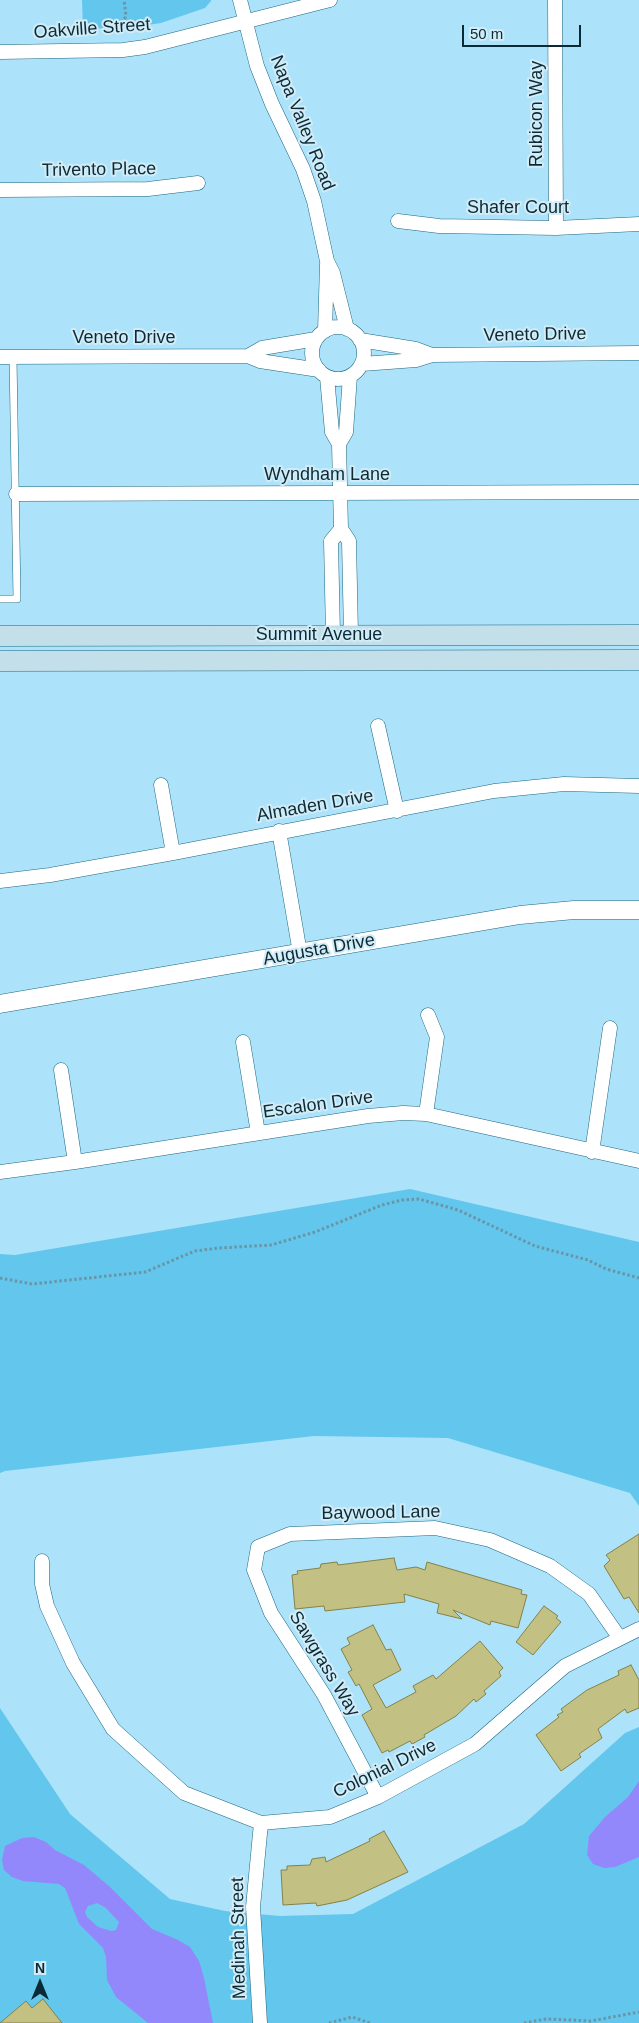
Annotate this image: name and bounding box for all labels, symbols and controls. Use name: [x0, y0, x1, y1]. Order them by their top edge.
street label: Oakville Street: [33, 14, 151, 44]
scale bar: [464, 15, 583, 47]
text: 50 m: [470, 25, 503, 42]
street label: Napa Valley Road: [265, 52, 339, 194]
street label: Rubicon Way: [526, 61, 548, 167]
street label: Trivento Place: [42, 158, 156, 182]
street label: Shafer Court: [467, 197, 569, 219]
street label: Veneto Drive: [483, 323, 587, 347]
street label: Veneto Drive: [72, 327, 176, 349]
street label: Wyndham Lane: [264, 464, 390, 486]
street label: Summit Avenue: [256, 624, 382, 646]
street label: Almaden Drive: [255, 785, 375, 827]
street label: Augusta Drive: [261, 930, 377, 970]
street label: Escalon Drive: [262, 1087, 374, 1123]
street label: Baywood Lane: [321, 1501, 441, 1525]
street label: Sawgrass Way: [284, 1607, 364, 1721]
street label: Colonial Drive: [330, 1735, 440, 1803]
street label: Medinah Street: [227, 1877, 251, 1999]
north arrow: [15, 1958, 65, 2008]
text: N: [35, 1960, 45, 1976]

